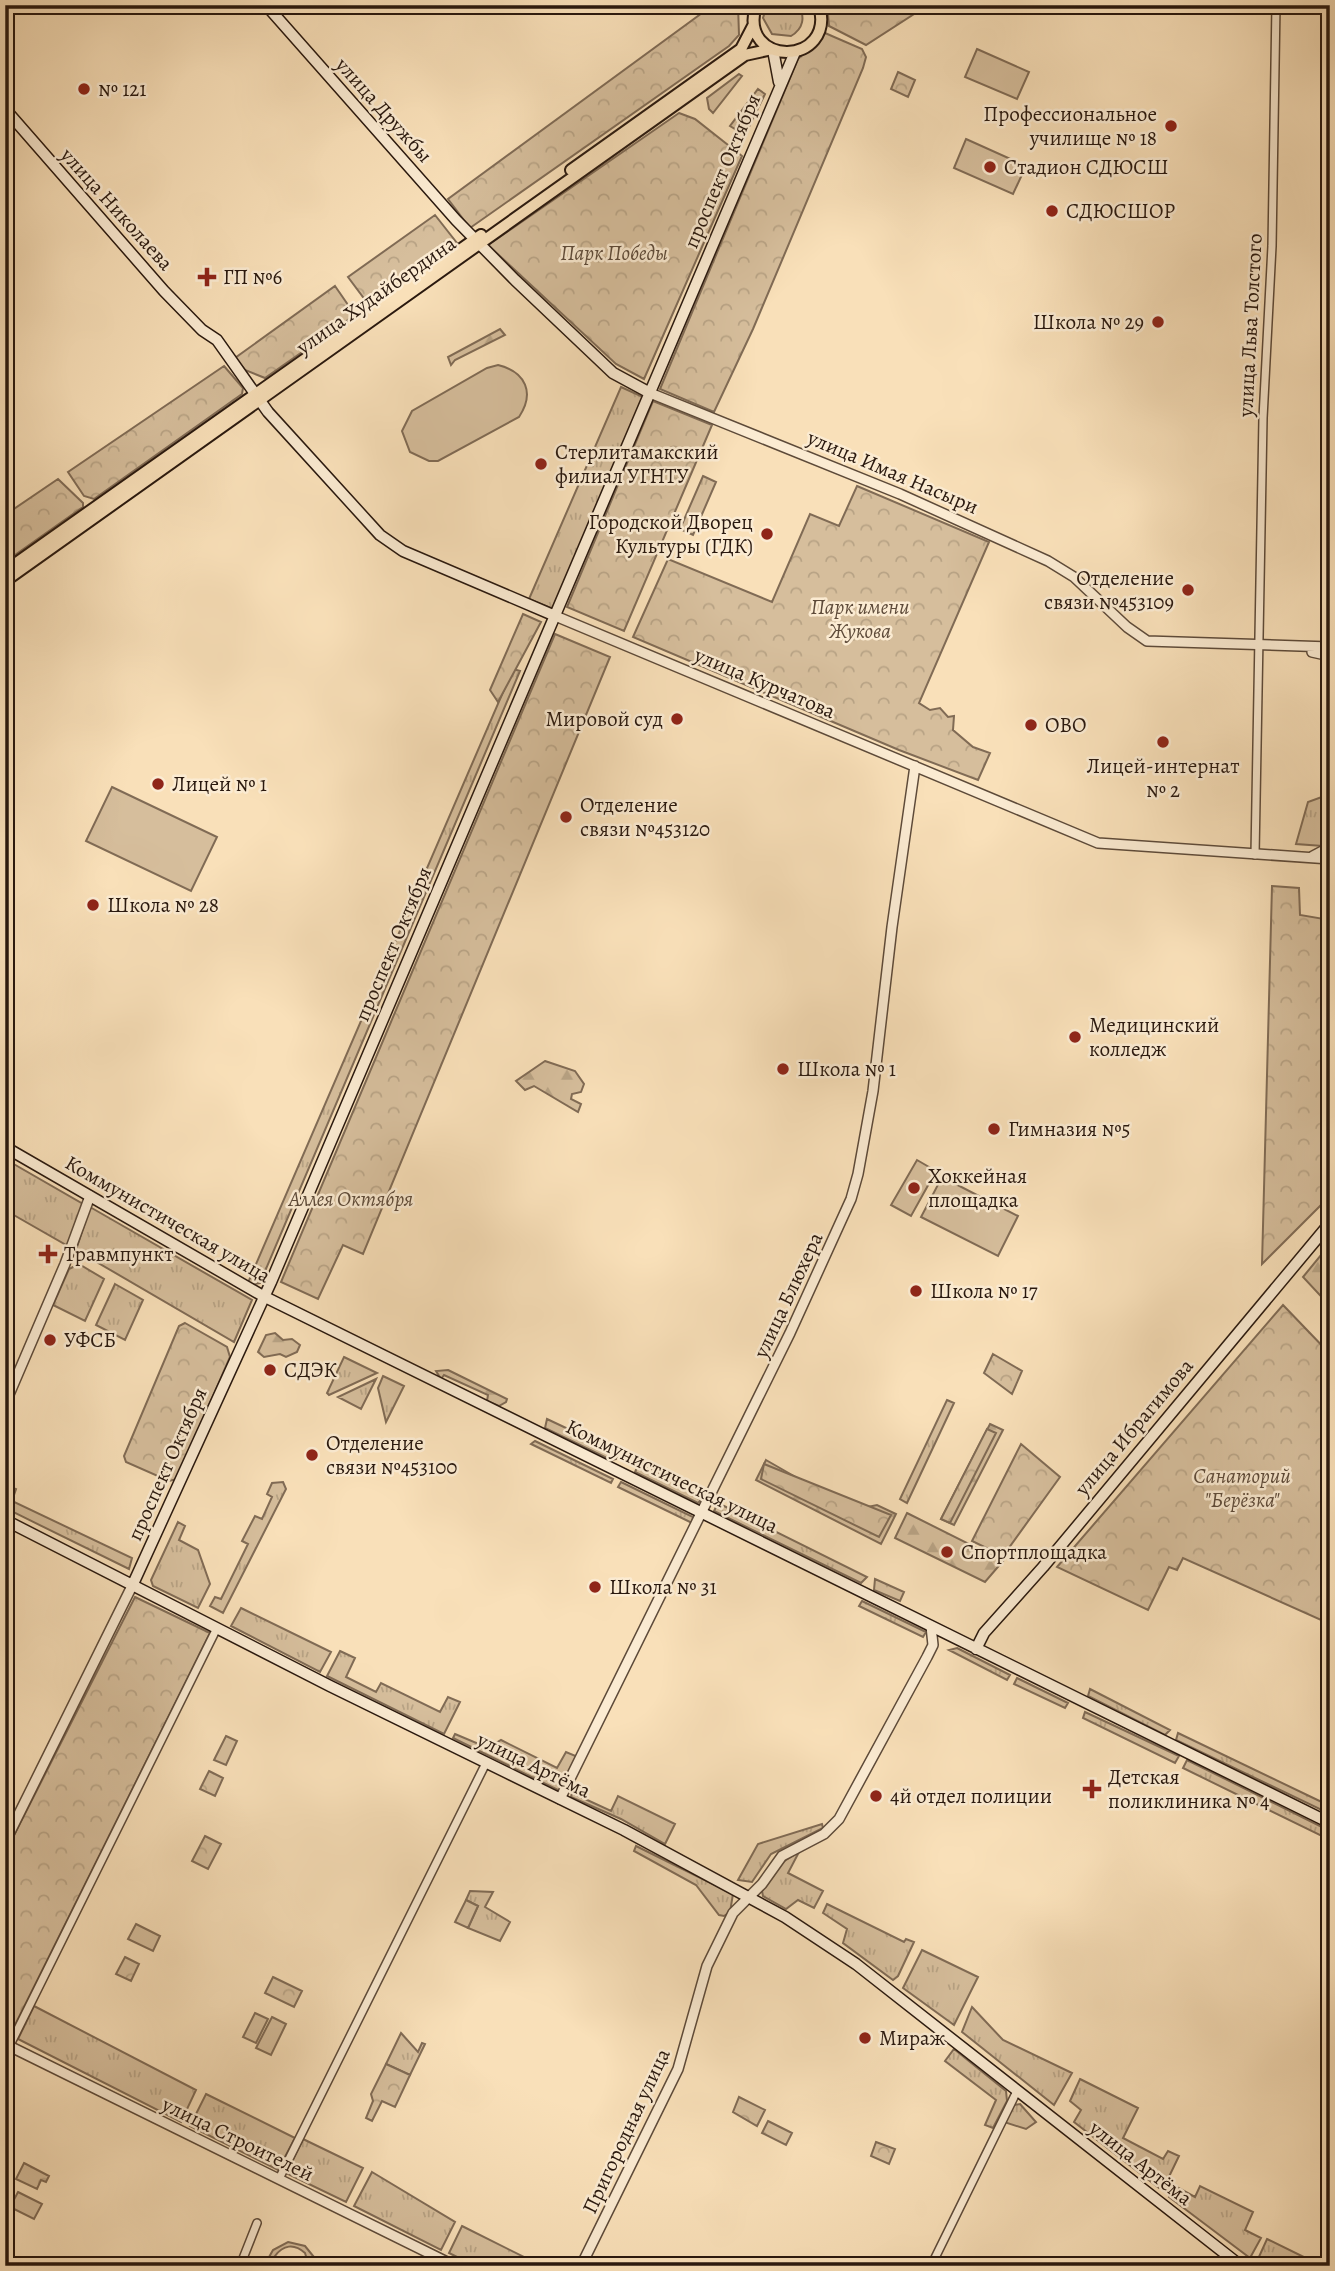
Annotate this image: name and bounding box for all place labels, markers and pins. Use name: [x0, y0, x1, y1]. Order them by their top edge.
place label: № 121: [98, 75, 147, 103]
marker: № 121: [76, 81, 92, 97]
place label: Профессиональное училище № 18: [983, 100, 1157, 152]
marker: Профессиональное училище № 18: [1163, 118, 1179, 134]
place label: Стадион СДЮСШ: [1004, 153, 1169, 181]
marker: Стадион СДЮСШ: [982, 159, 998, 175]
place label: СДЮСШОР: [1066, 197, 1176, 225]
marker: СДЮСШОР: [1044, 203, 1060, 219]
place label: ГП №6: [223, 263, 282, 291]
marker: ГП №6: [197, 267, 217, 287]
place label: Школа № 29: [1033, 308, 1144, 336]
marker: Школа № 29: [1150, 314, 1166, 330]
place label: Стерлитамакский филиал УГНТУ: [555, 438, 719, 490]
marker: Стерлитамакский филиал УГНТУ: [533, 456, 549, 472]
place label: Городской Дворец Культуры (ГДК): [589, 508, 753, 560]
marker: Городской Дворец Культуры (ГДК): [759, 526, 775, 542]
place label: Отделение связи №453109: [1044, 564, 1174, 616]
marker: Отделение связи №453109: [1180, 582, 1196, 598]
place label: Мировой суд: [545, 705, 663, 733]
marker: Мировой суд: [669, 711, 685, 727]
place label: ОВО: [1045, 711, 1087, 739]
marker: ОВО: [1023, 717, 1039, 733]
marker: Лицей-интернат № 2: [1155, 734, 1171, 750]
place label: Лицей-интернат № 2: [1086, 752, 1240, 804]
place label: Лицей № 1: [172, 770, 267, 798]
marker: Лицей № 1: [150, 776, 166, 792]
place label: Отделение связи №453120: [580, 791, 710, 843]
marker: Отделение связи №453120: [558, 809, 574, 825]
place label: Школа № 28: [107, 891, 219, 919]
marker: Школа № 28: [85, 897, 101, 913]
place label: Медицинский колледж: [1089, 1011, 1219, 1063]
marker: Медицинский колледж: [1067, 1029, 1083, 1045]
place label: Школа № 1: [797, 1055, 896, 1083]
marker: Школа № 1: [775, 1061, 791, 1077]
place label: Гимназия №5: [1008, 1115, 1130, 1143]
marker: Гимназия №5: [986, 1121, 1002, 1137]
place label: Хоккейная площадка: [928, 1162, 1027, 1214]
marker: Хоккейная площадка: [906, 1180, 922, 1196]
place label: Травмпункт: [64, 1240, 174, 1268]
marker: Травмпункт: [38, 1244, 58, 1264]
place label: Школа № 17: [930, 1277, 1038, 1305]
marker: Школа № 17: [908, 1283, 924, 1299]
place label: УФСБ: [64, 1326, 116, 1354]
marker: УФСБ: [42, 1332, 58, 1348]
place label: СДЭК: [284, 1356, 338, 1384]
marker: СДЭК: [262, 1362, 278, 1378]
place label: Отделение связи №453100: [326, 1429, 458, 1481]
marker: Отделение связи №453100: [304, 1447, 320, 1463]
place label: Спортплощадка: [961, 1538, 1107, 1566]
marker: Спортплощадка: [939, 1544, 955, 1560]
place label: Школа № 31: [609, 1573, 717, 1601]
marker: Школа № 31: [587, 1579, 603, 1595]
place label: Детская поликлиника № 4: [1108, 1763, 1269, 1815]
marker: Детская поликлиника № 4: [1082, 1779, 1102, 1799]
place label: 4й отдел полиции: [890, 1782, 1052, 1810]
marker: 4й отдел полиции: [868, 1788, 884, 1804]
place label: Мираж: [879, 2024, 946, 2052]
marker: Мираж: [857, 2030, 873, 2046]

